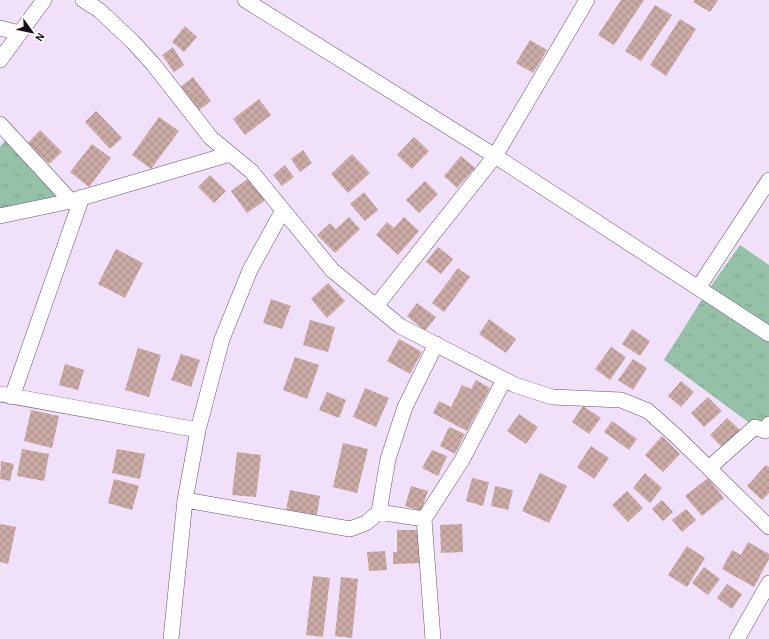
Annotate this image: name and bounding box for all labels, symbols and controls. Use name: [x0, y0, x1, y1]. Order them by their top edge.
north arrow: [12, 12, 52, 52]
text: N: [33, 31, 47, 43]

